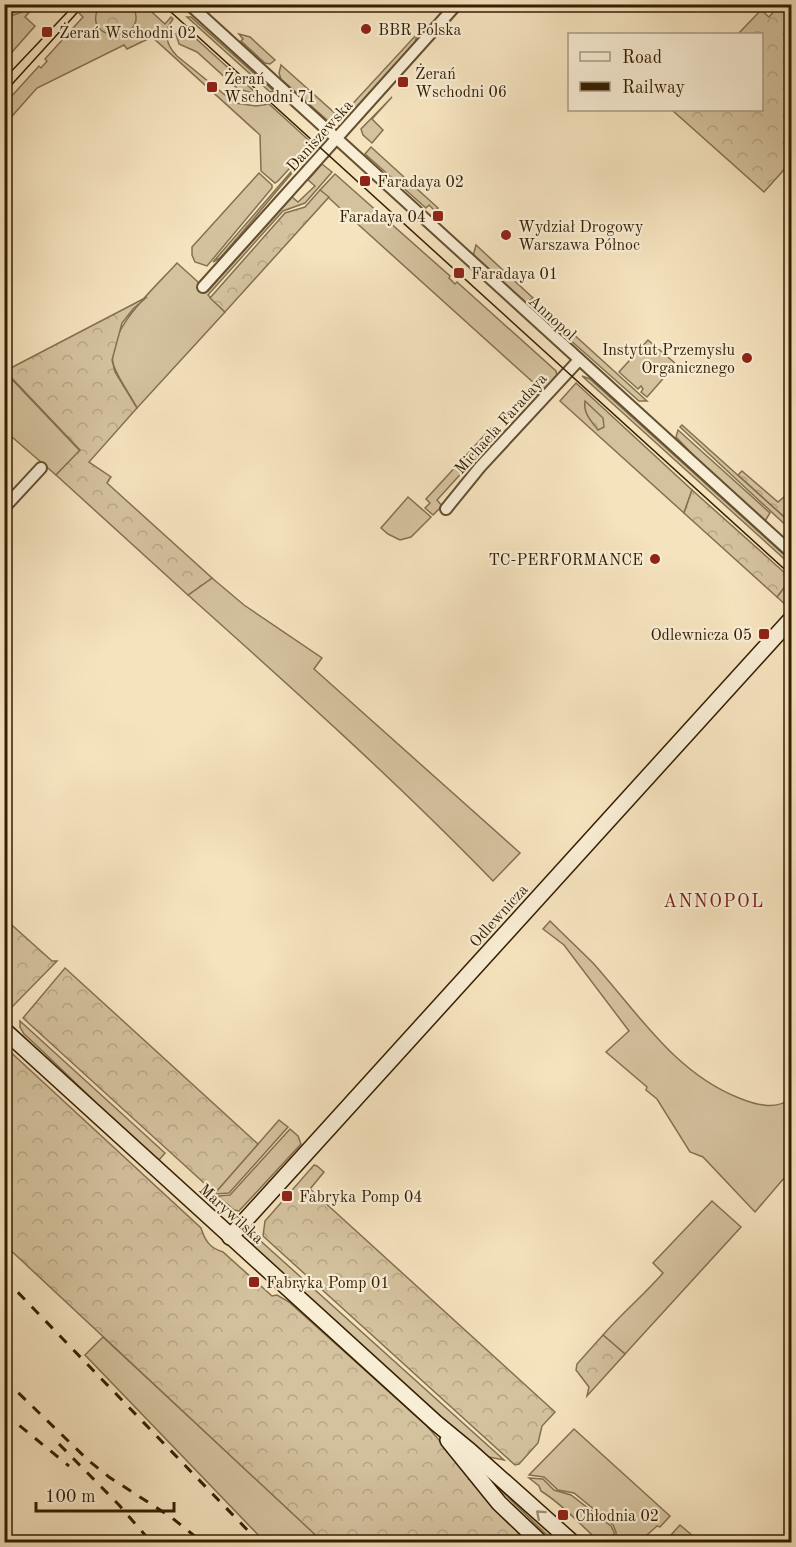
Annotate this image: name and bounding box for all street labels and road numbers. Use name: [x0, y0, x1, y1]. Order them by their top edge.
street label: Daniszewska: [284, 97, 357, 175]
street label: Annopol: [525, 293, 579, 344]
street label: Michaela Faradaya: [452, 371, 551, 478]
street label: Odlewnicza: [467, 882, 532, 951]
street label: Marywilska: [195, 1182, 266, 1247]

